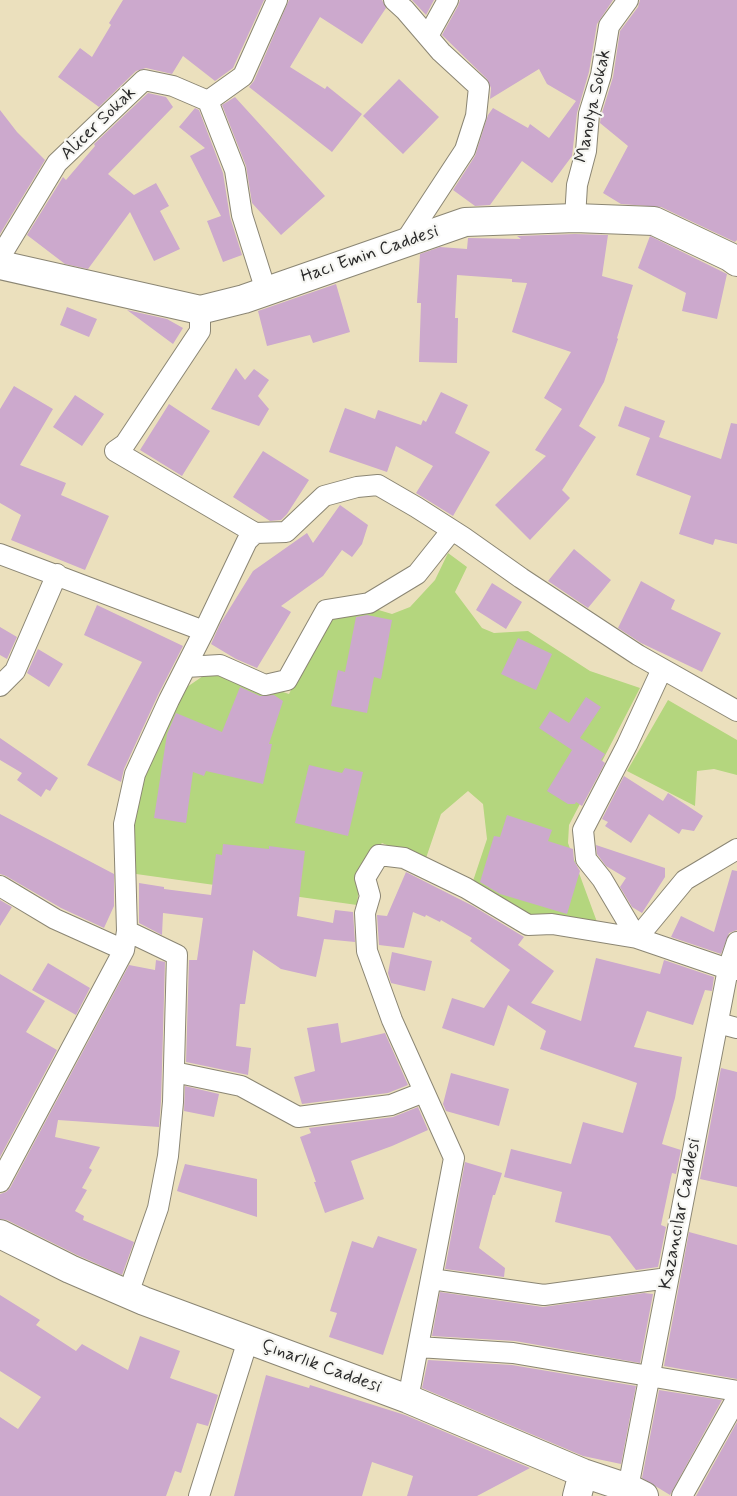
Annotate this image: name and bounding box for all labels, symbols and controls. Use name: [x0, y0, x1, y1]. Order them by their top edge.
street label: Manolya Sokak: [571, 47, 617, 165]
street label: Alicer Sokak: [57, 83, 141, 165]
street label: Hacı Emin Caddesi: [298, 221, 442, 289]
street label: Kazancılar Caddesi: [656, 1137, 706, 1291]
street label: Çınarlık Caddesi: [258, 1335, 384, 1399]

